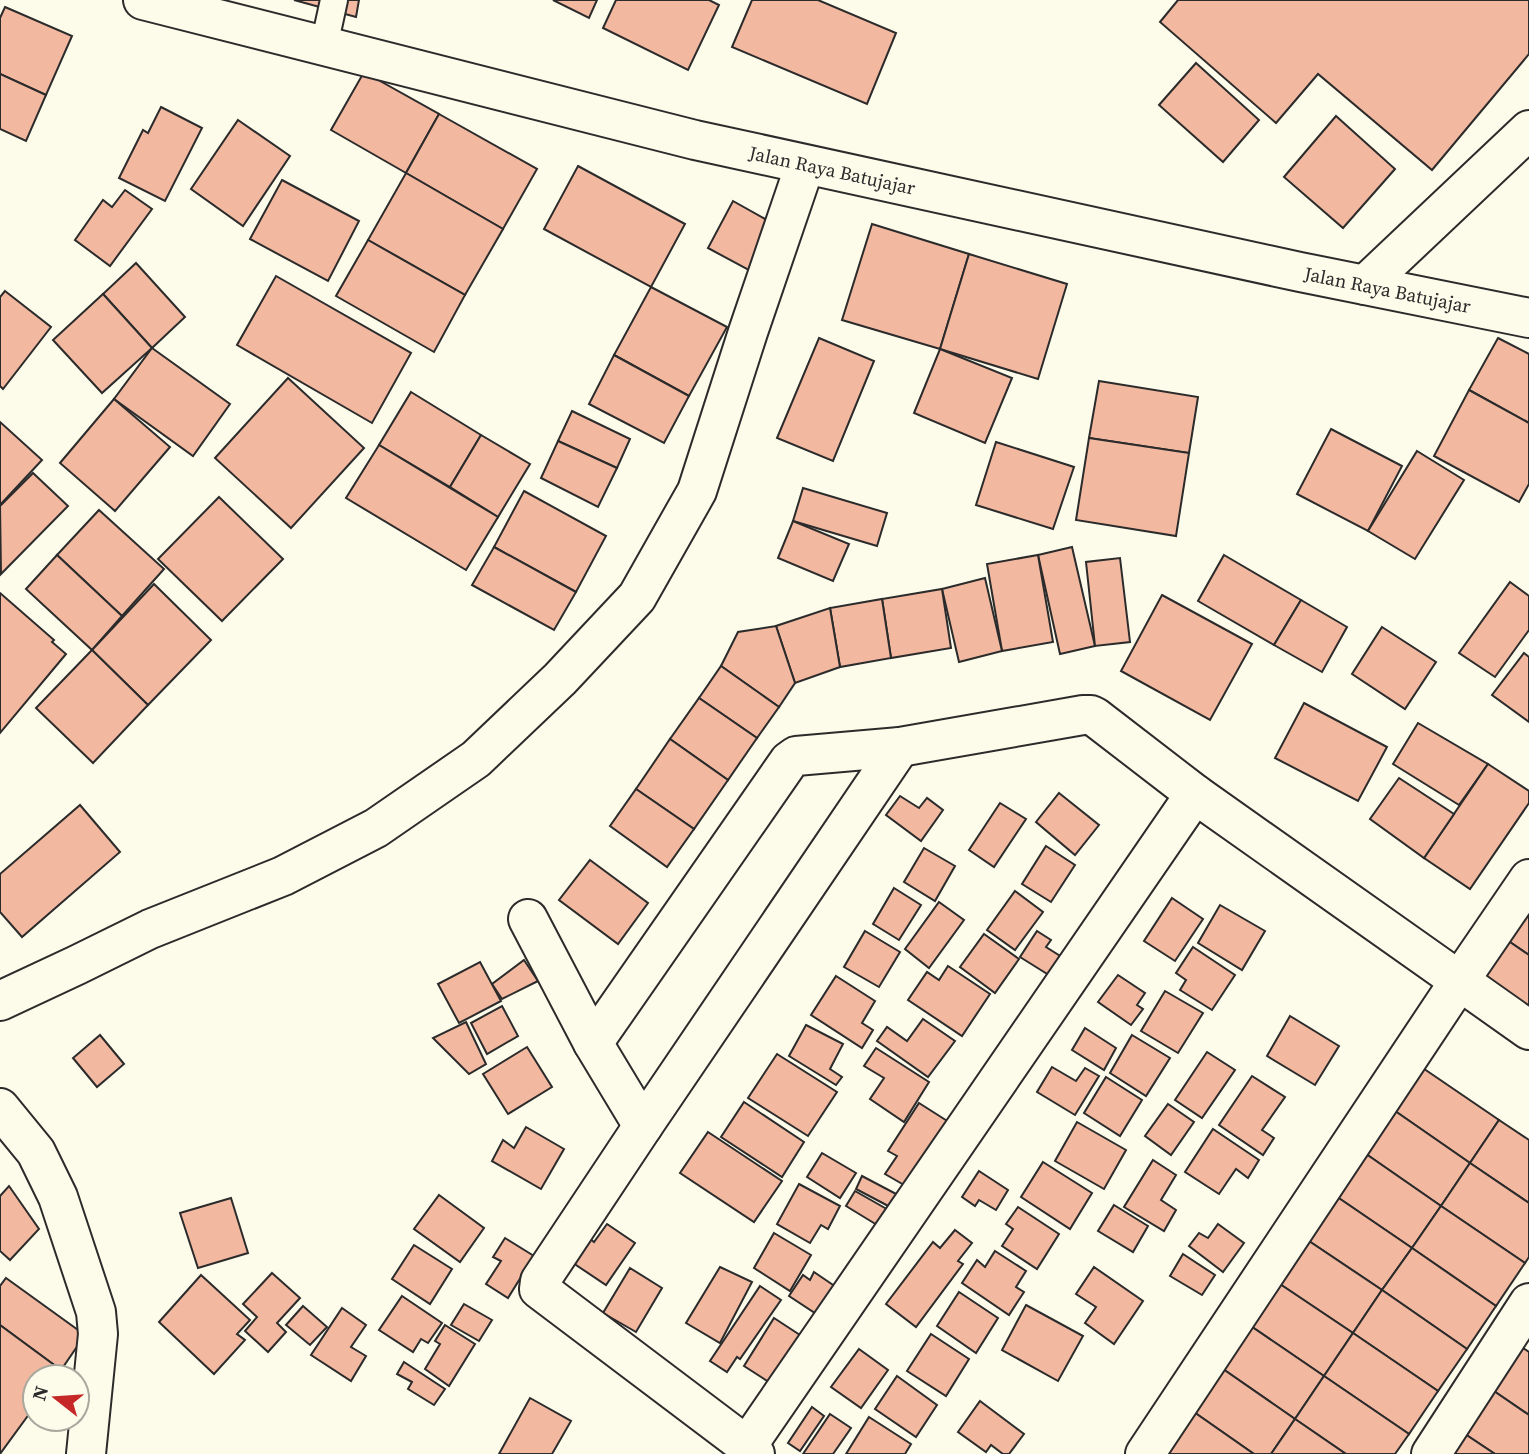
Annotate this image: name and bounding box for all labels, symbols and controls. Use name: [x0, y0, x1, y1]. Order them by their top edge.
street label: Jalan Raya Batujajar: [746, 139, 918, 201]
street label: Jalan Raya Batujajar: [1301, 260, 1473, 319]
north arrow: [21, 1363, 91, 1433]
text: N: [25, 1382, 54, 1403]

